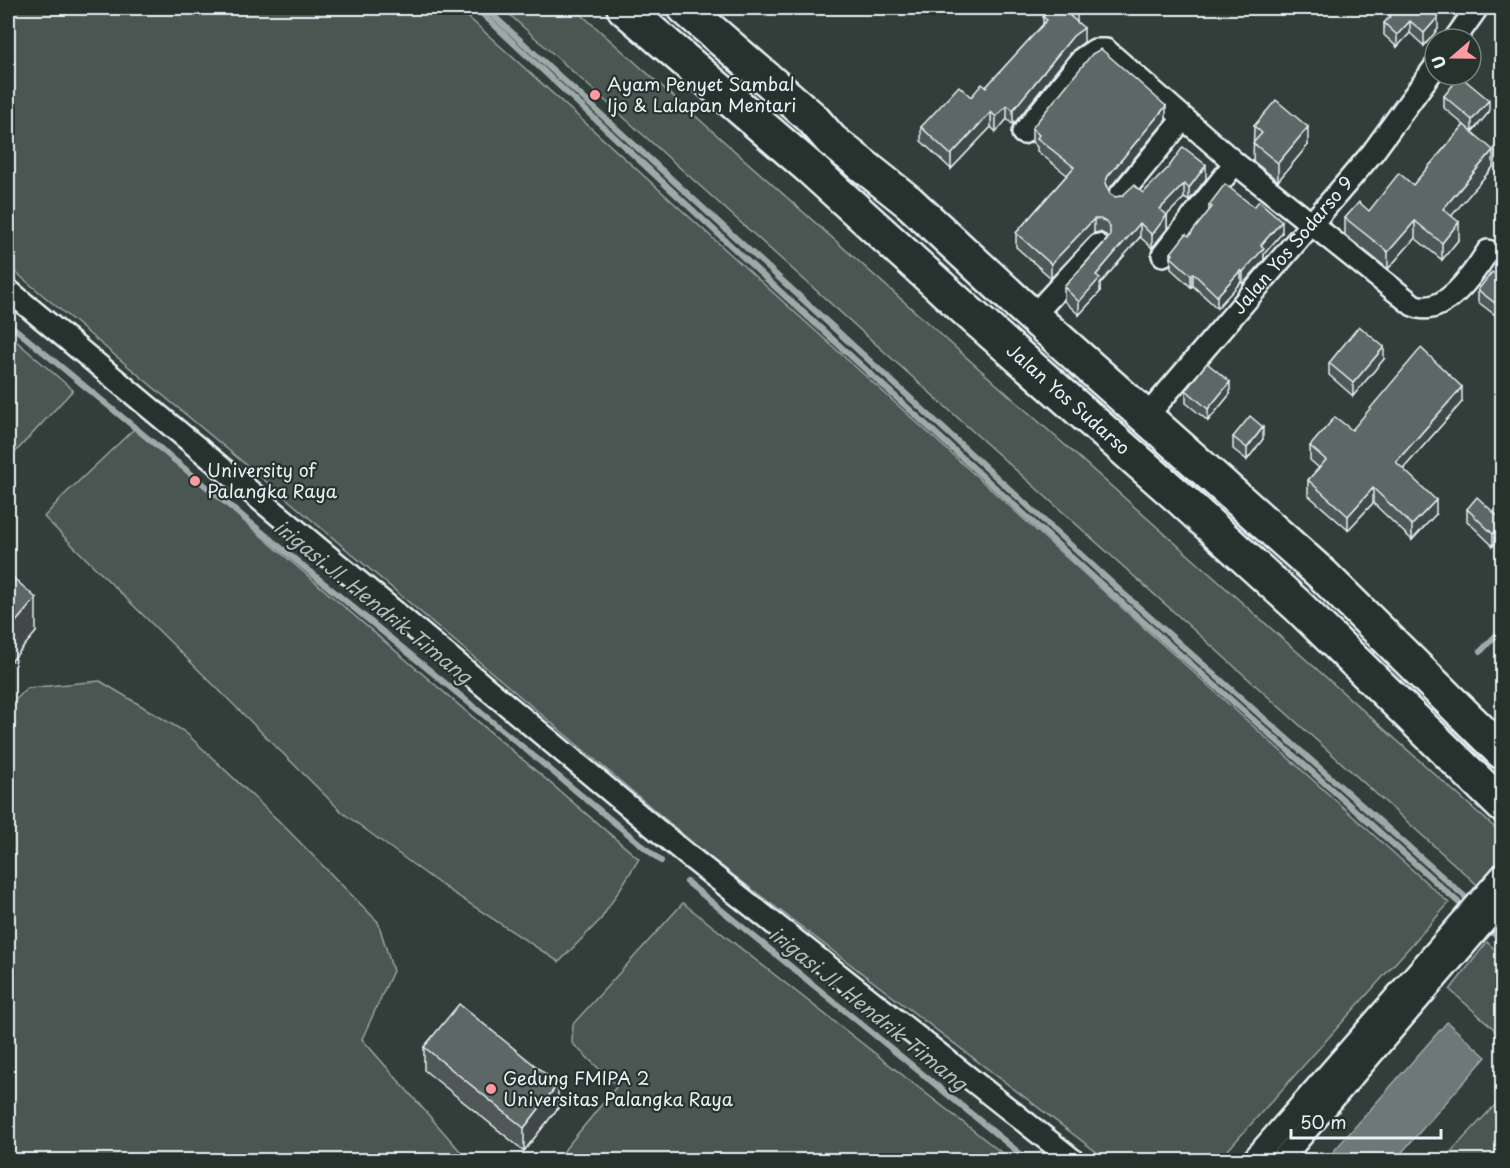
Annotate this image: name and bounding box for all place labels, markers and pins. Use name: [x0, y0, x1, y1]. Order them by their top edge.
place label: Ayam Penyet Sambal Ijo & Lalapan Mentari: [607, 70, 796, 118]
marker: Ayam Penyet Sambal Ijo & Lalapan Mentari: [588, 88, 602, 102]
place label: University of Palangka Raya: [207, 456, 338, 504]
marker: University of Palangka Raya: [188, 474, 202, 488]
place label: Gedung FMIPA 2 Universitas Palangka Raya: [503, 1064, 734, 1112]
marker: Gedung FMIPA 2 Universitas Palangka Raya: [484, 1082, 498, 1096]

